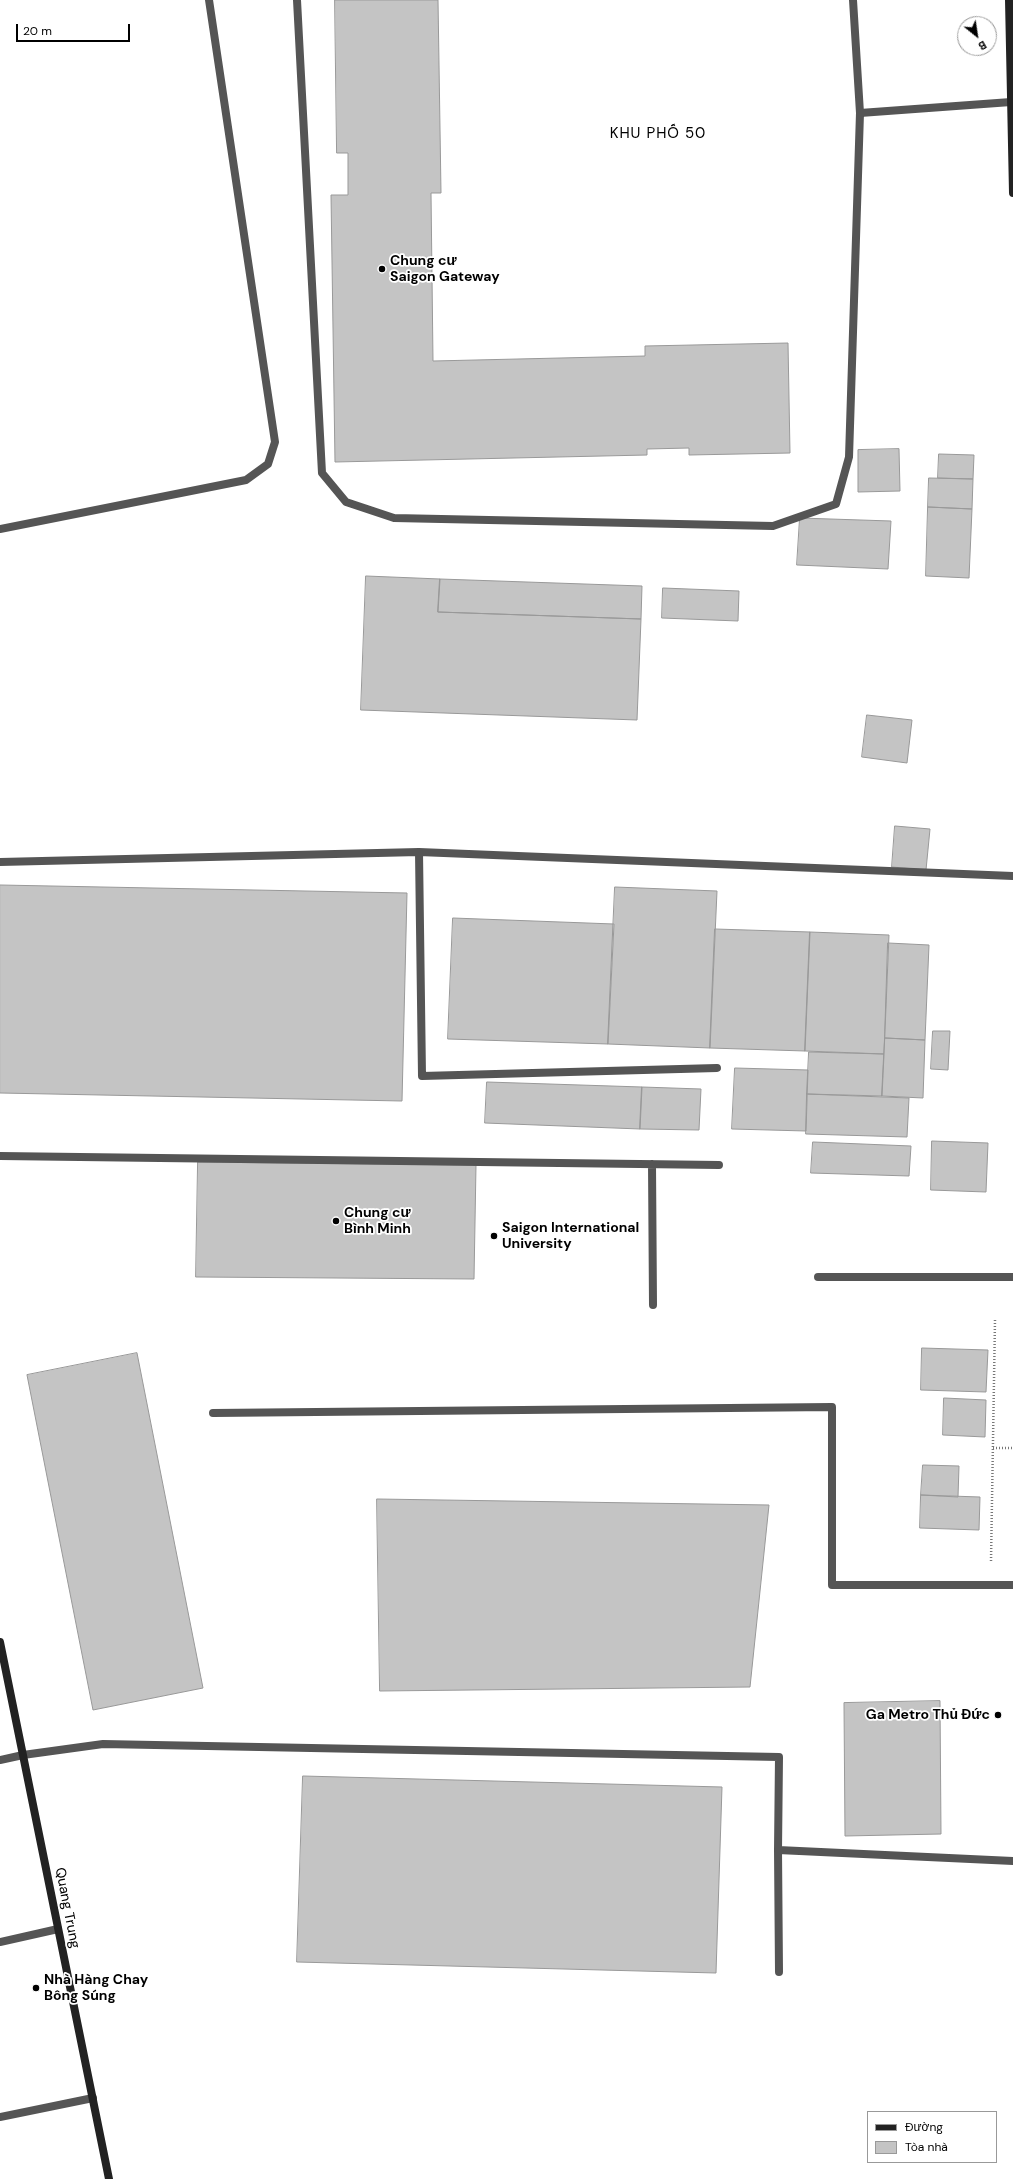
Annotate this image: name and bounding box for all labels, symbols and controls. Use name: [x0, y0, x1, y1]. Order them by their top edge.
scale bar: [18, 16, 132, 42]
north arrow: [957, 16, 997, 56]
text: 20 m: [23, 23, 52, 39]
text: B: [976, 38, 989, 53]
district label: KHU PHỐ 50: [610, 125, 706, 143]
place label: Chung cư Saigon Gateway: [390, 253, 500, 286]
marker: Chung cư Saigon Gateway: [377, 264, 387, 274]
place label: Chung cư Bình Minh: [344, 1205, 411, 1238]
marker: Chung cư Bình Minh: [331, 1216, 341, 1226]
place label: Saigon International University: [502, 1220, 639, 1252]
marker: Saigon International University: [489, 1231, 499, 1241]
place label: Ga Metro Thủ Đức: [866, 1707, 990, 1723]
marker: Ga Metro Thủ Đức: [993, 1710, 1003, 1720]
street label: Quang Trung: [51, 1866, 83, 1950]
place label: Nhà Hàng Chay Bông Súng: [44, 1972, 148, 2004]
marker: Nhà Hàng Chay Bông Súng: [31, 1983, 41, 1993]
legend: [867, 2111, 997, 2163]
text: Đường: [905, 2119, 943, 2135]
text: Tòa nhà: [905, 2139, 948, 2155]

